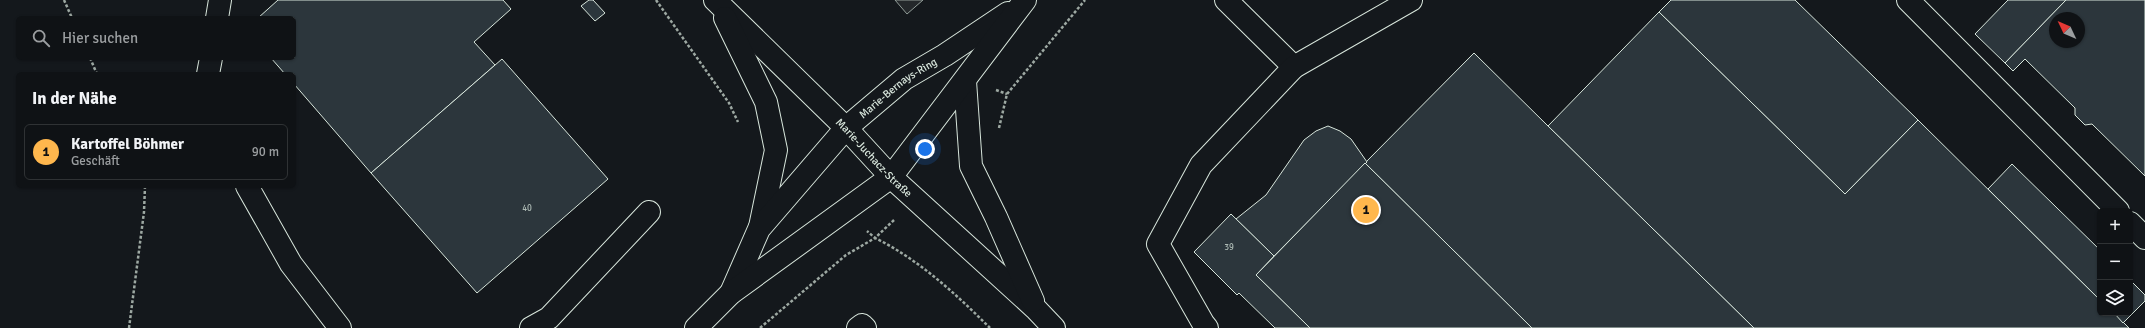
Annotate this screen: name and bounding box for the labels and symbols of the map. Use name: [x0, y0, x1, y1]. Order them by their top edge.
north arrow: [2049, 12, 2085, 48]
street label: Marie-Bernays-Ring: [857, 55, 940, 121]
street label: Marie-Juchacz-Straße: [833, 116, 915, 200]
your location: [915, 139, 935, 159]
pin: 1: [1353, 195, 1379, 225]
house number: 40: [522, 203, 532, 214]
house number: 39: [1224, 242, 1234, 253]

